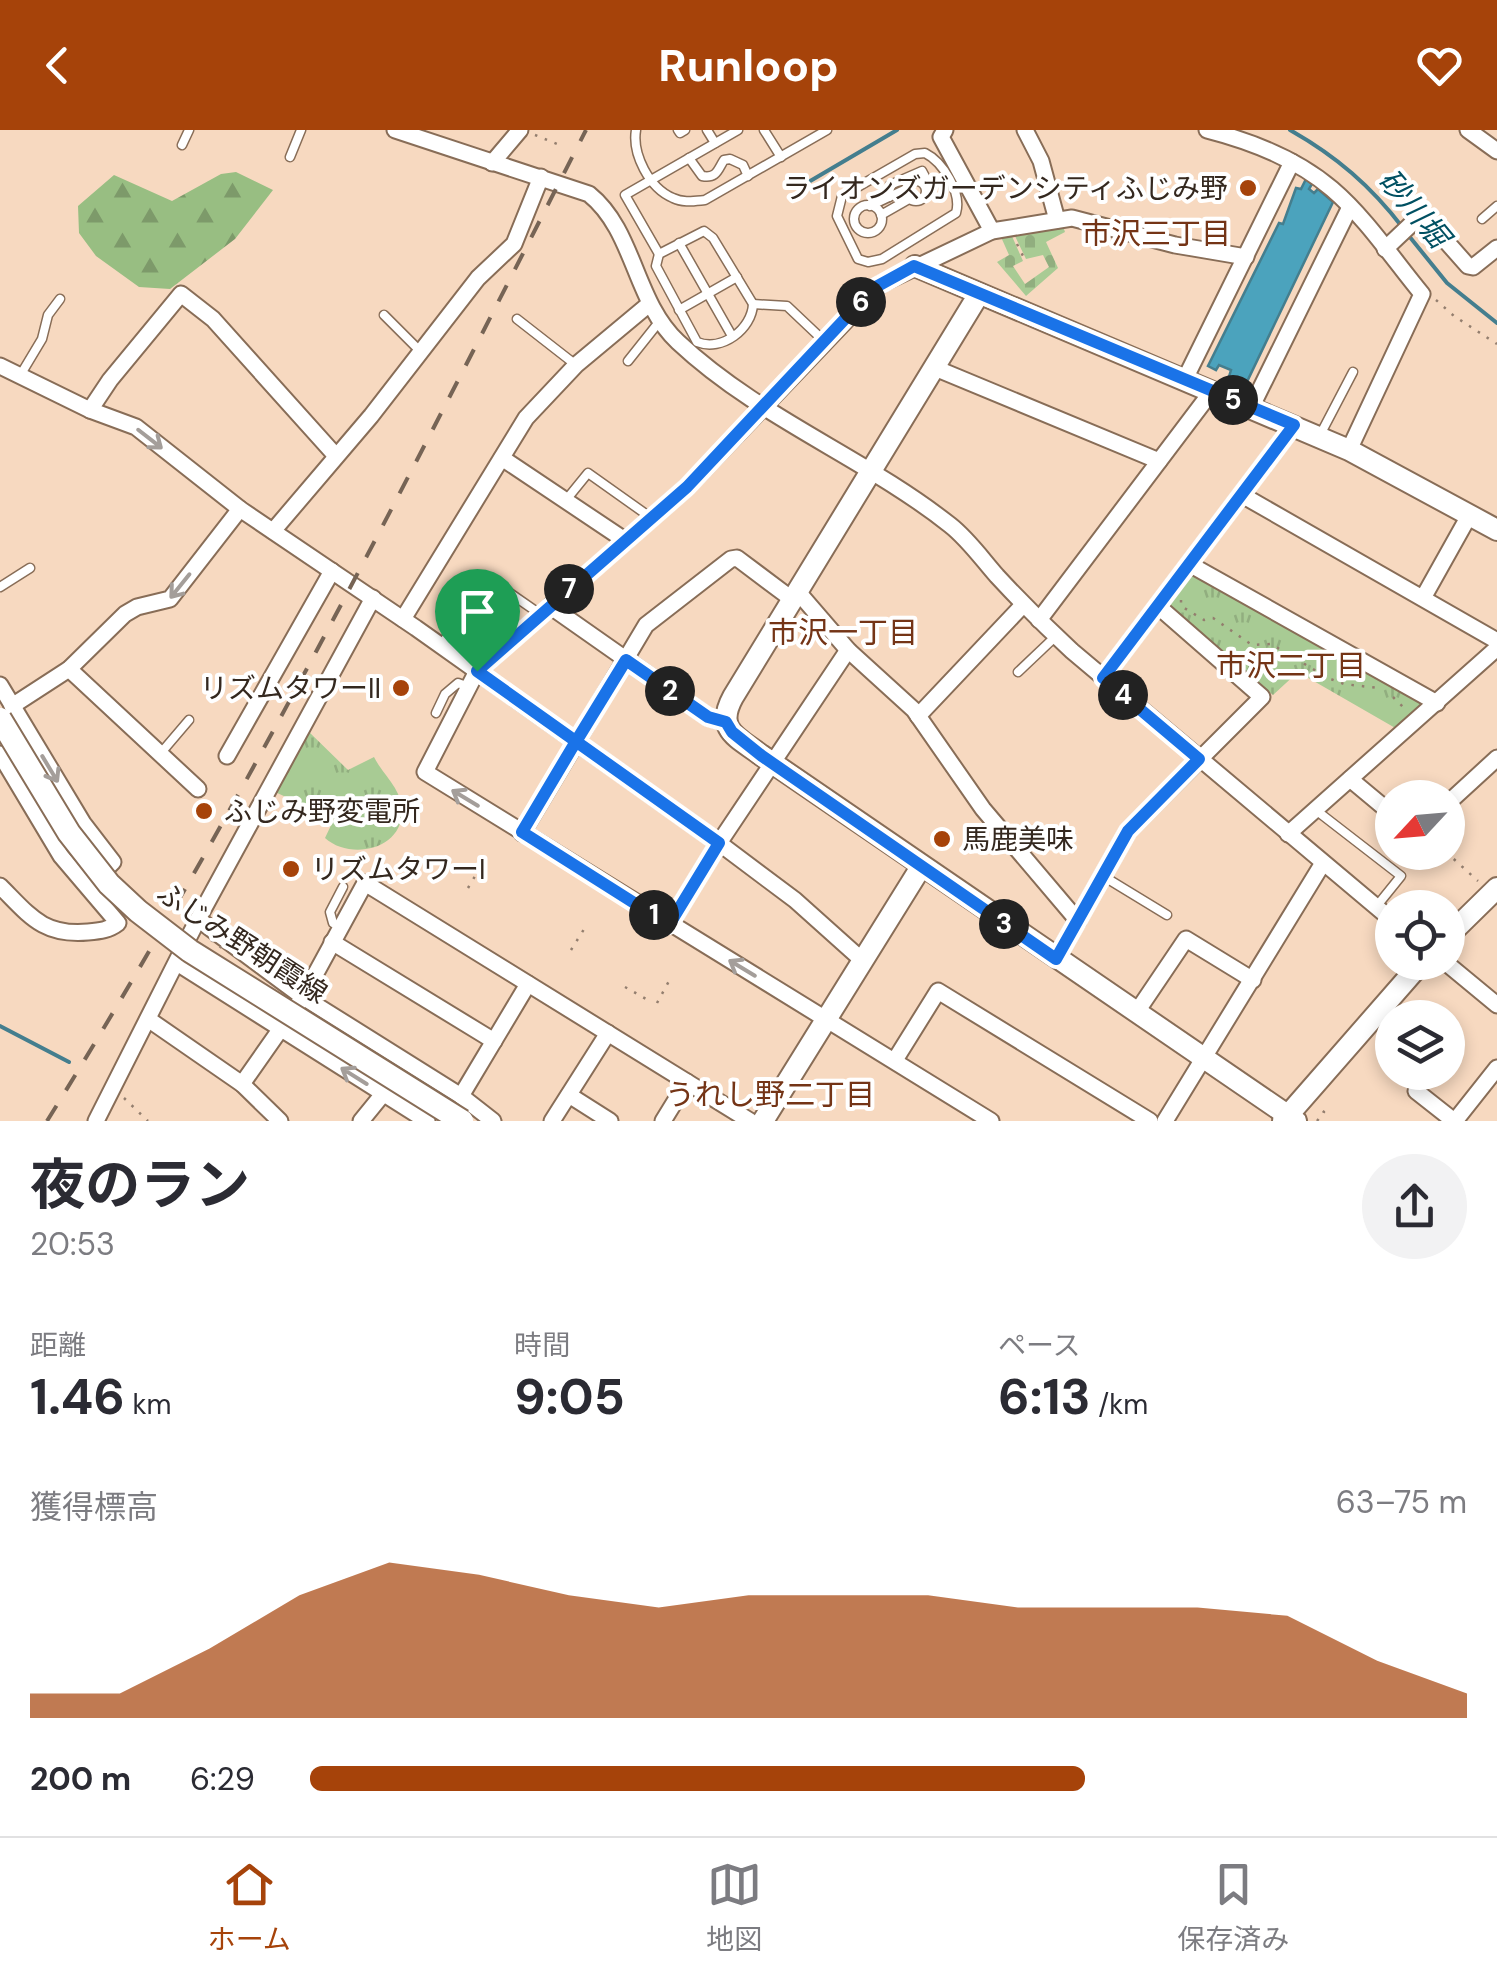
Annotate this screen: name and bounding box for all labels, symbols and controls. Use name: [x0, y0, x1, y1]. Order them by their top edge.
text: Runloop: [658, 36, 839, 95]
icon: back: [30, 38, 85, 93]
icon: heart: [1412, 38, 1467, 93]
water label: 砂川堀: [1370, 161, 1460, 258]
place label: ライオンズガーデンシティふじみ野: [782, 170, 1228, 207]
marker: ライオンズガーデンシティふじみ野: [1237, 177, 1259, 199]
district label: 市沢三丁目: [1081, 214, 1231, 253]
pin: 6: [836, 277, 886, 327]
text: 6: [852, 283, 870, 320]
pin: 5: [1208, 375, 1258, 425]
text: 5: [1224, 381, 1242, 418]
one-way arrow: [136, 428, 163, 449]
pin: 7: [544, 564, 594, 614]
pin: [435, 569, 520, 672]
text: 7: [561, 570, 577, 607]
one-way arrow: [169, 573, 192, 598]
icon: arrive: [450, 584, 505, 639]
district label: 市沢一丁目: [768, 613, 918, 652]
district label: 市沢二丁目: [1216, 646, 1366, 685]
pin: 2: [645, 666, 695, 716]
place label: リズムタワーII: [200, 670, 381, 707]
pin: 4: [1098, 670, 1148, 720]
text: 2: [662, 672, 678, 709]
text: 4: [1114, 676, 1132, 713]
marker: リズムタワーII: [390, 677, 412, 699]
one-way arrow: [40, 754, 60, 783]
north arrow: [1375, 780, 1465, 870]
map controls: [1375, 780, 1465, 1090]
one-way arrow: [451, 788, 480, 808]
place label: ふじみ野変電所: [224, 793, 420, 830]
marker: ふじみ野変電所: [193, 800, 215, 822]
place label: 馬鹿美味: [962, 821, 1074, 858]
marker: 馬鹿美味: [931, 828, 953, 850]
place label: リズムタワーI: [311, 851, 486, 888]
marker: リズムタワーI: [280, 858, 302, 880]
street label: ふじみ野朝霞線: [150, 874, 334, 1012]
pin: 1: [629, 890, 679, 940]
button: locate: [1375, 890, 1465, 980]
text: 1: [649, 896, 659, 933]
pin: 3: [979, 899, 1029, 949]
text: 3: [996, 905, 1012, 942]
one-way arrow: [728, 958, 757, 978]
button: layers: [1375, 1000, 1465, 1090]
one-way arrow: [340, 1065, 369, 1086]
district label: うれし野二丁目: [665, 1075, 875, 1114]
text: 夜のラン: [30, 1149, 250, 1221]
button: share: [1362, 1154, 1467, 1259]
text: 20:53: [30, 1223, 115, 1265]
text: 距離: [30, 1327, 86, 1364]
text: 時間: [514, 1327, 570, 1364]
text: ペース: [998, 1327, 1081, 1364]
text: 1.46: [30, 1364, 125, 1430]
text: 9:05: [514, 1364, 625, 1430]
text: 6:13: [998, 1364, 1091, 1430]
text: km: [125, 1386, 172, 1423]
text: /km: [1091, 1386, 1148, 1423]
text: 63–75 m: [1336, 1481, 1467, 1523]
text: 獲得標高: [30, 1486, 158, 1528]
text: 200 m: [30, 1758, 131, 1800]
text: 6:29: [190, 1758, 255, 1800]
tab: ホーム: [208, 1857, 291, 1958]
tab: 地図: [706, 1857, 762, 1958]
tab: 保存済み: [1177, 1857, 1289, 1958]

